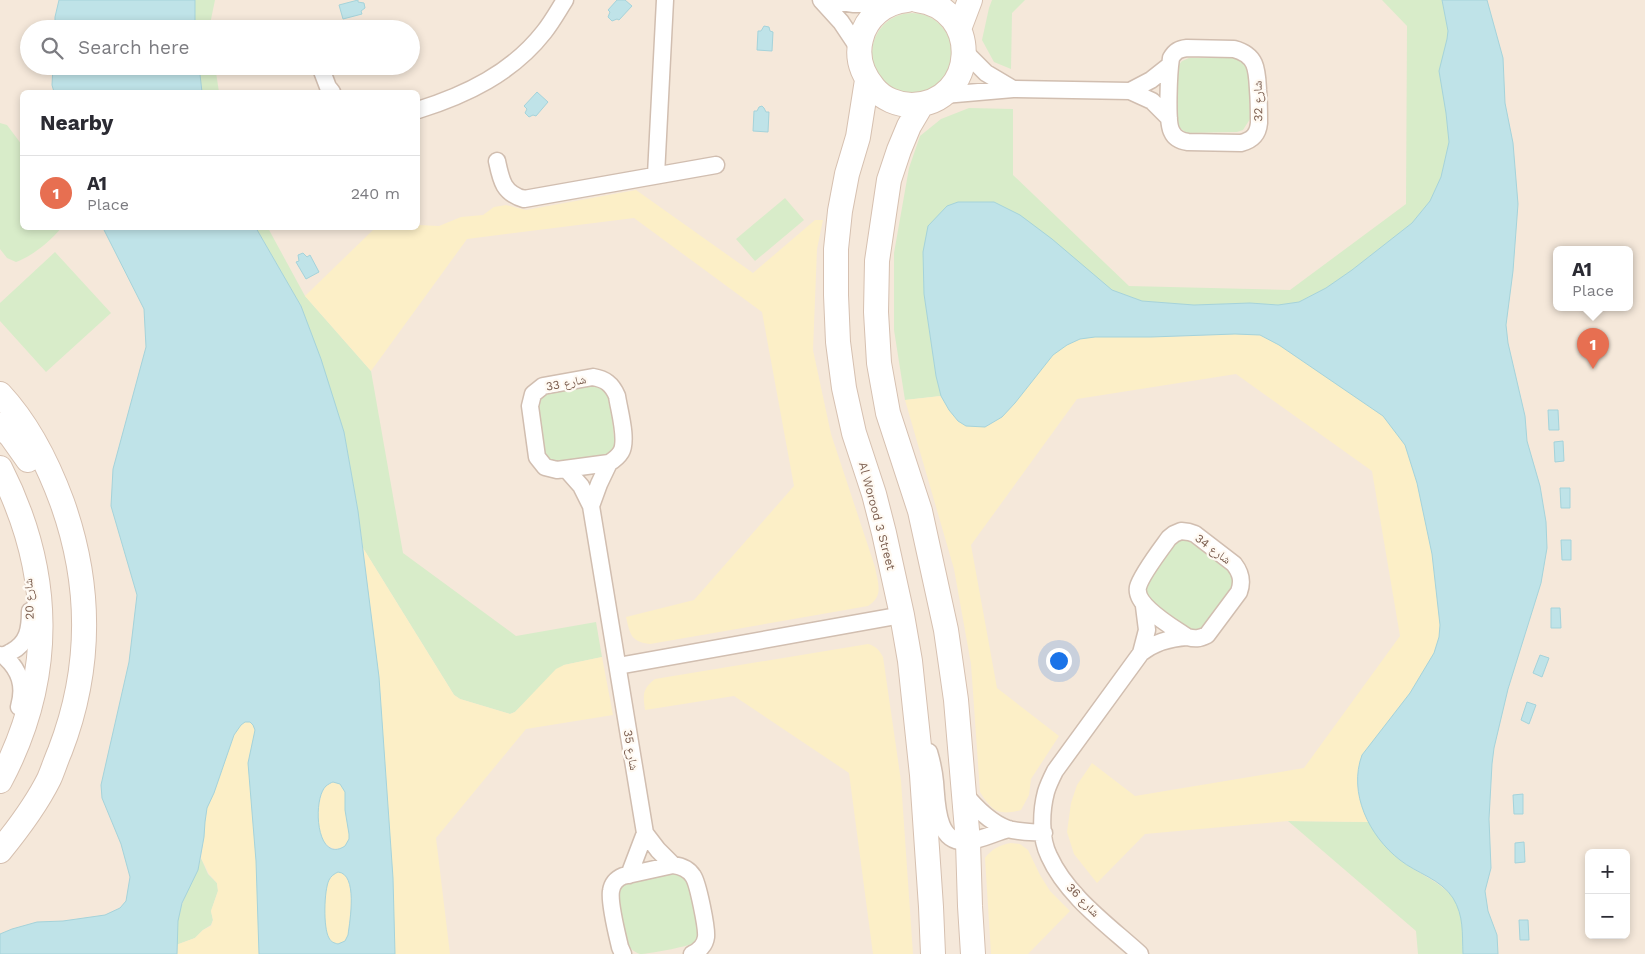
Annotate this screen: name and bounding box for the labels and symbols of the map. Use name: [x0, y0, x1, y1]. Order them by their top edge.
street label: شارع 32: [1251, 80, 1266, 122]
pin: 1: [1577, 328, 1609, 369]
street label: شارع 33: [545, 372, 588, 395]
street label: Al Worood 3 Street: [856, 460, 898, 572]
street label: شارع 34: [1192, 531, 1234, 568]
street label: شارع 20: [21, 578, 38, 620]
your location: [1046, 648, 1072, 674]
street label: شارع 35: [620, 729, 641, 772]
street label: شارع 36: [1063, 880, 1102, 920]

